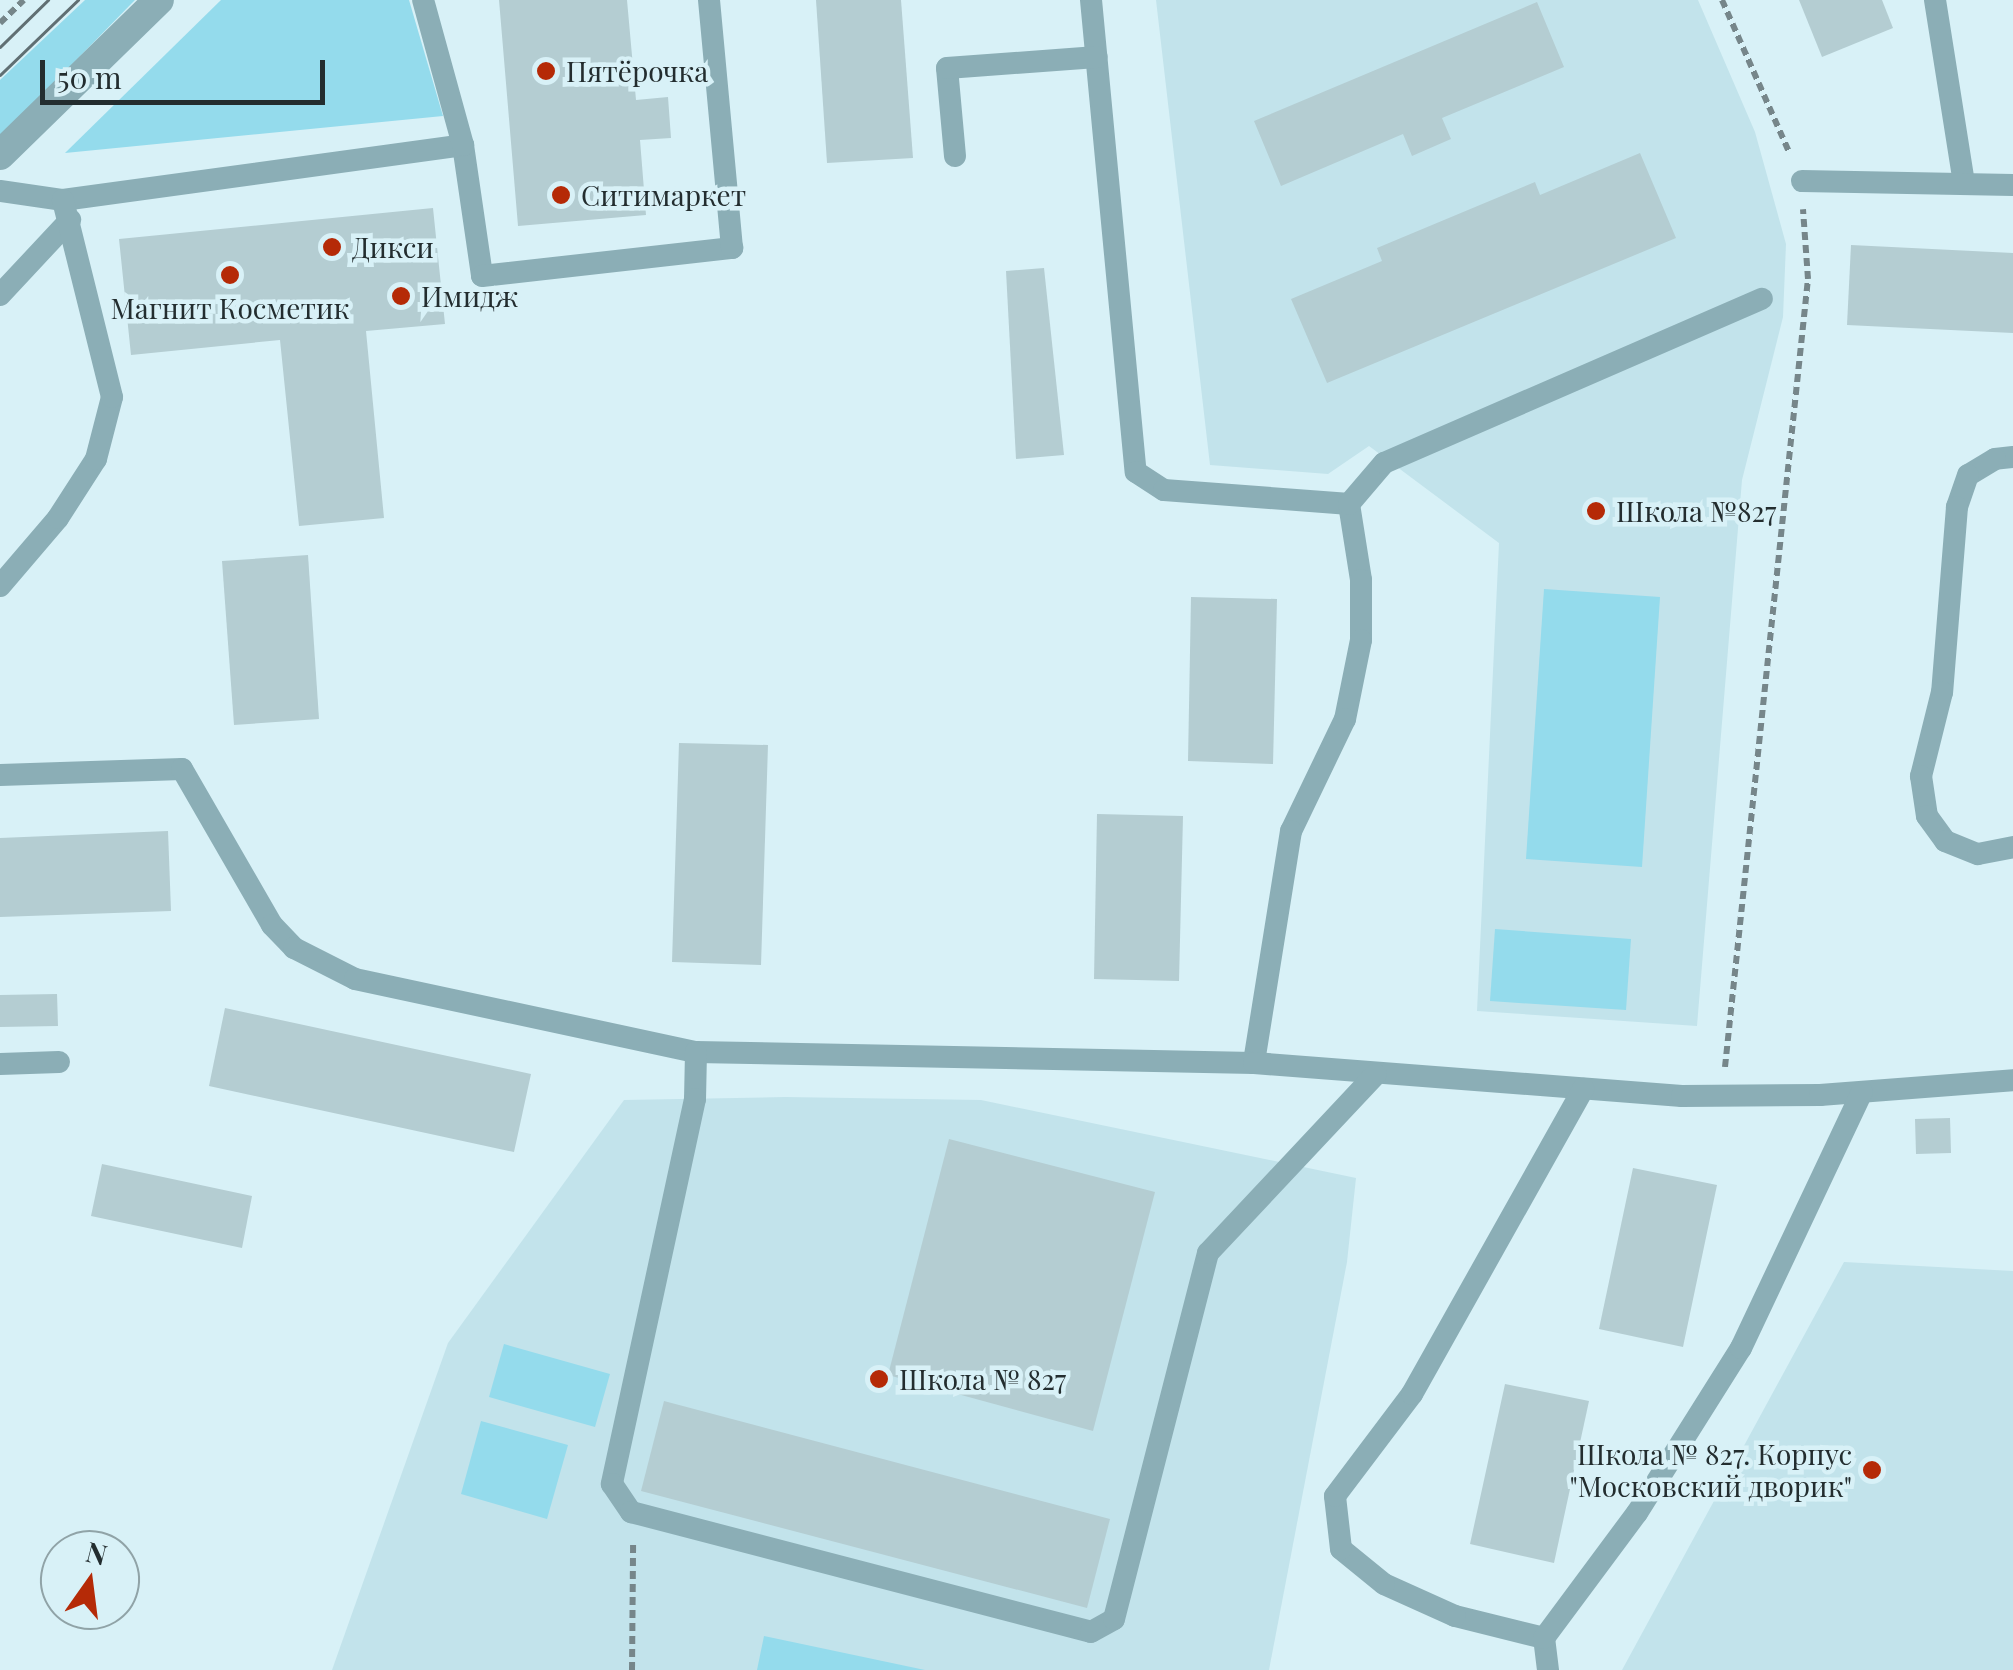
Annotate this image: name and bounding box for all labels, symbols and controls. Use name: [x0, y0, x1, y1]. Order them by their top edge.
scale bar: [45, 40, 330, 102]
place label: Пятёрочка: [566, 54, 708, 88]
text: 50 m: [57, 57, 122, 97]
marker: Пятёрочка: [535, 60, 557, 82]
place label: Ситимаркет: [581, 178, 746, 212]
marker: Ситимаркет: [550, 184, 572, 206]
place label: Дикси: [352, 230, 434, 264]
marker: Дикси: [321, 236, 343, 258]
marker: Магнит Косметик: [219, 264, 241, 286]
place label: Имидж: [421, 279, 518, 313]
marker: Имидж: [390, 285, 412, 307]
place label: Магнит Косметик: [111, 291, 349, 325]
place label: Школа №827: [1616, 494, 1776, 528]
marker: Школа №827: [1585, 500, 1607, 522]
place label: Школа № 827: [899, 1362, 1066, 1396]
marker: Школа № 827: [868, 1368, 890, 1390]
place label: Школа № 827. Корпус "Московский дворик": [1569, 1437, 1852, 1503]
marker: Школа № 827. Корпус "Московский дворик": [1861, 1459, 1883, 1481]
north arrow: [40, 1530, 140, 1630]
text: N: [83, 1532, 111, 1573]

